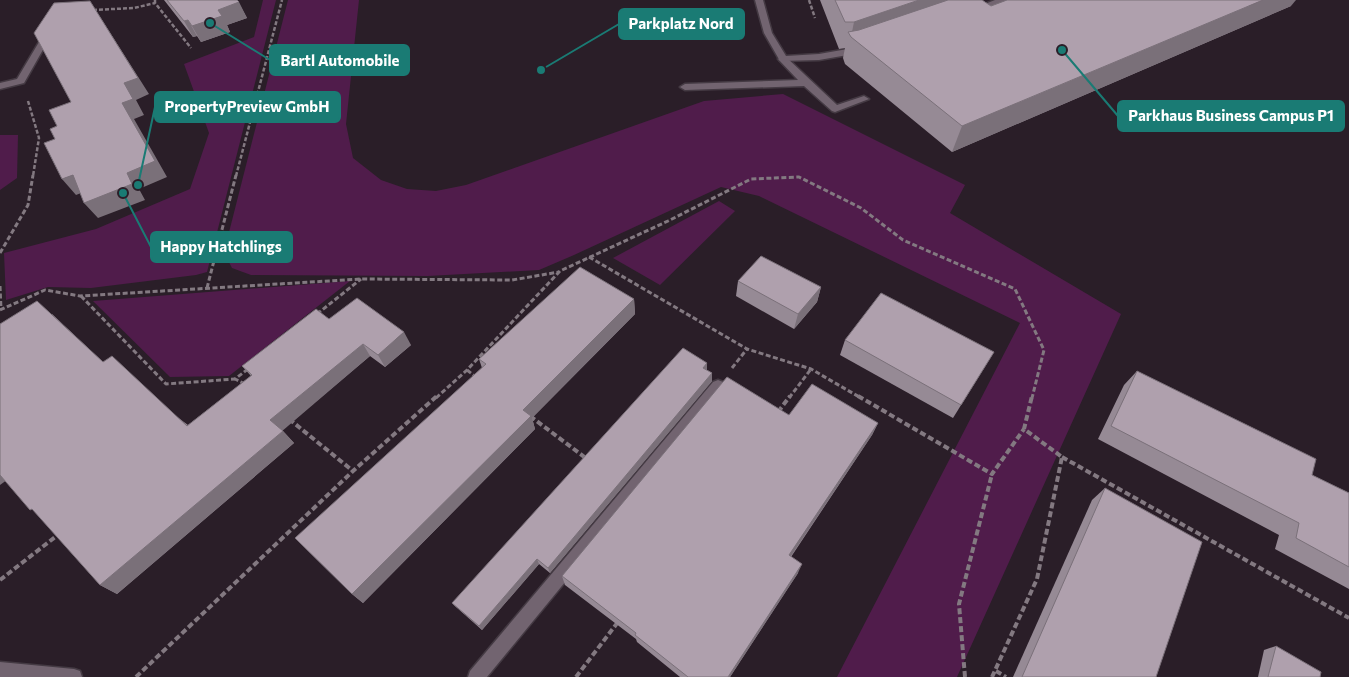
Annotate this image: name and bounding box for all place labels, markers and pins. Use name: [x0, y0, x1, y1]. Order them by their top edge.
callout: Parkplatz Nord: [619, 9, 744, 39]
callout: Bartl Automobile: [270, 45, 409, 75]
callout: PropertyPreview GmbH: [155, 92, 340, 122]
callout: Parkhaus Business Campus P1: [1118, 101, 1344, 131]
callout: Happy Hatchlings: [151, 232, 292, 262]

